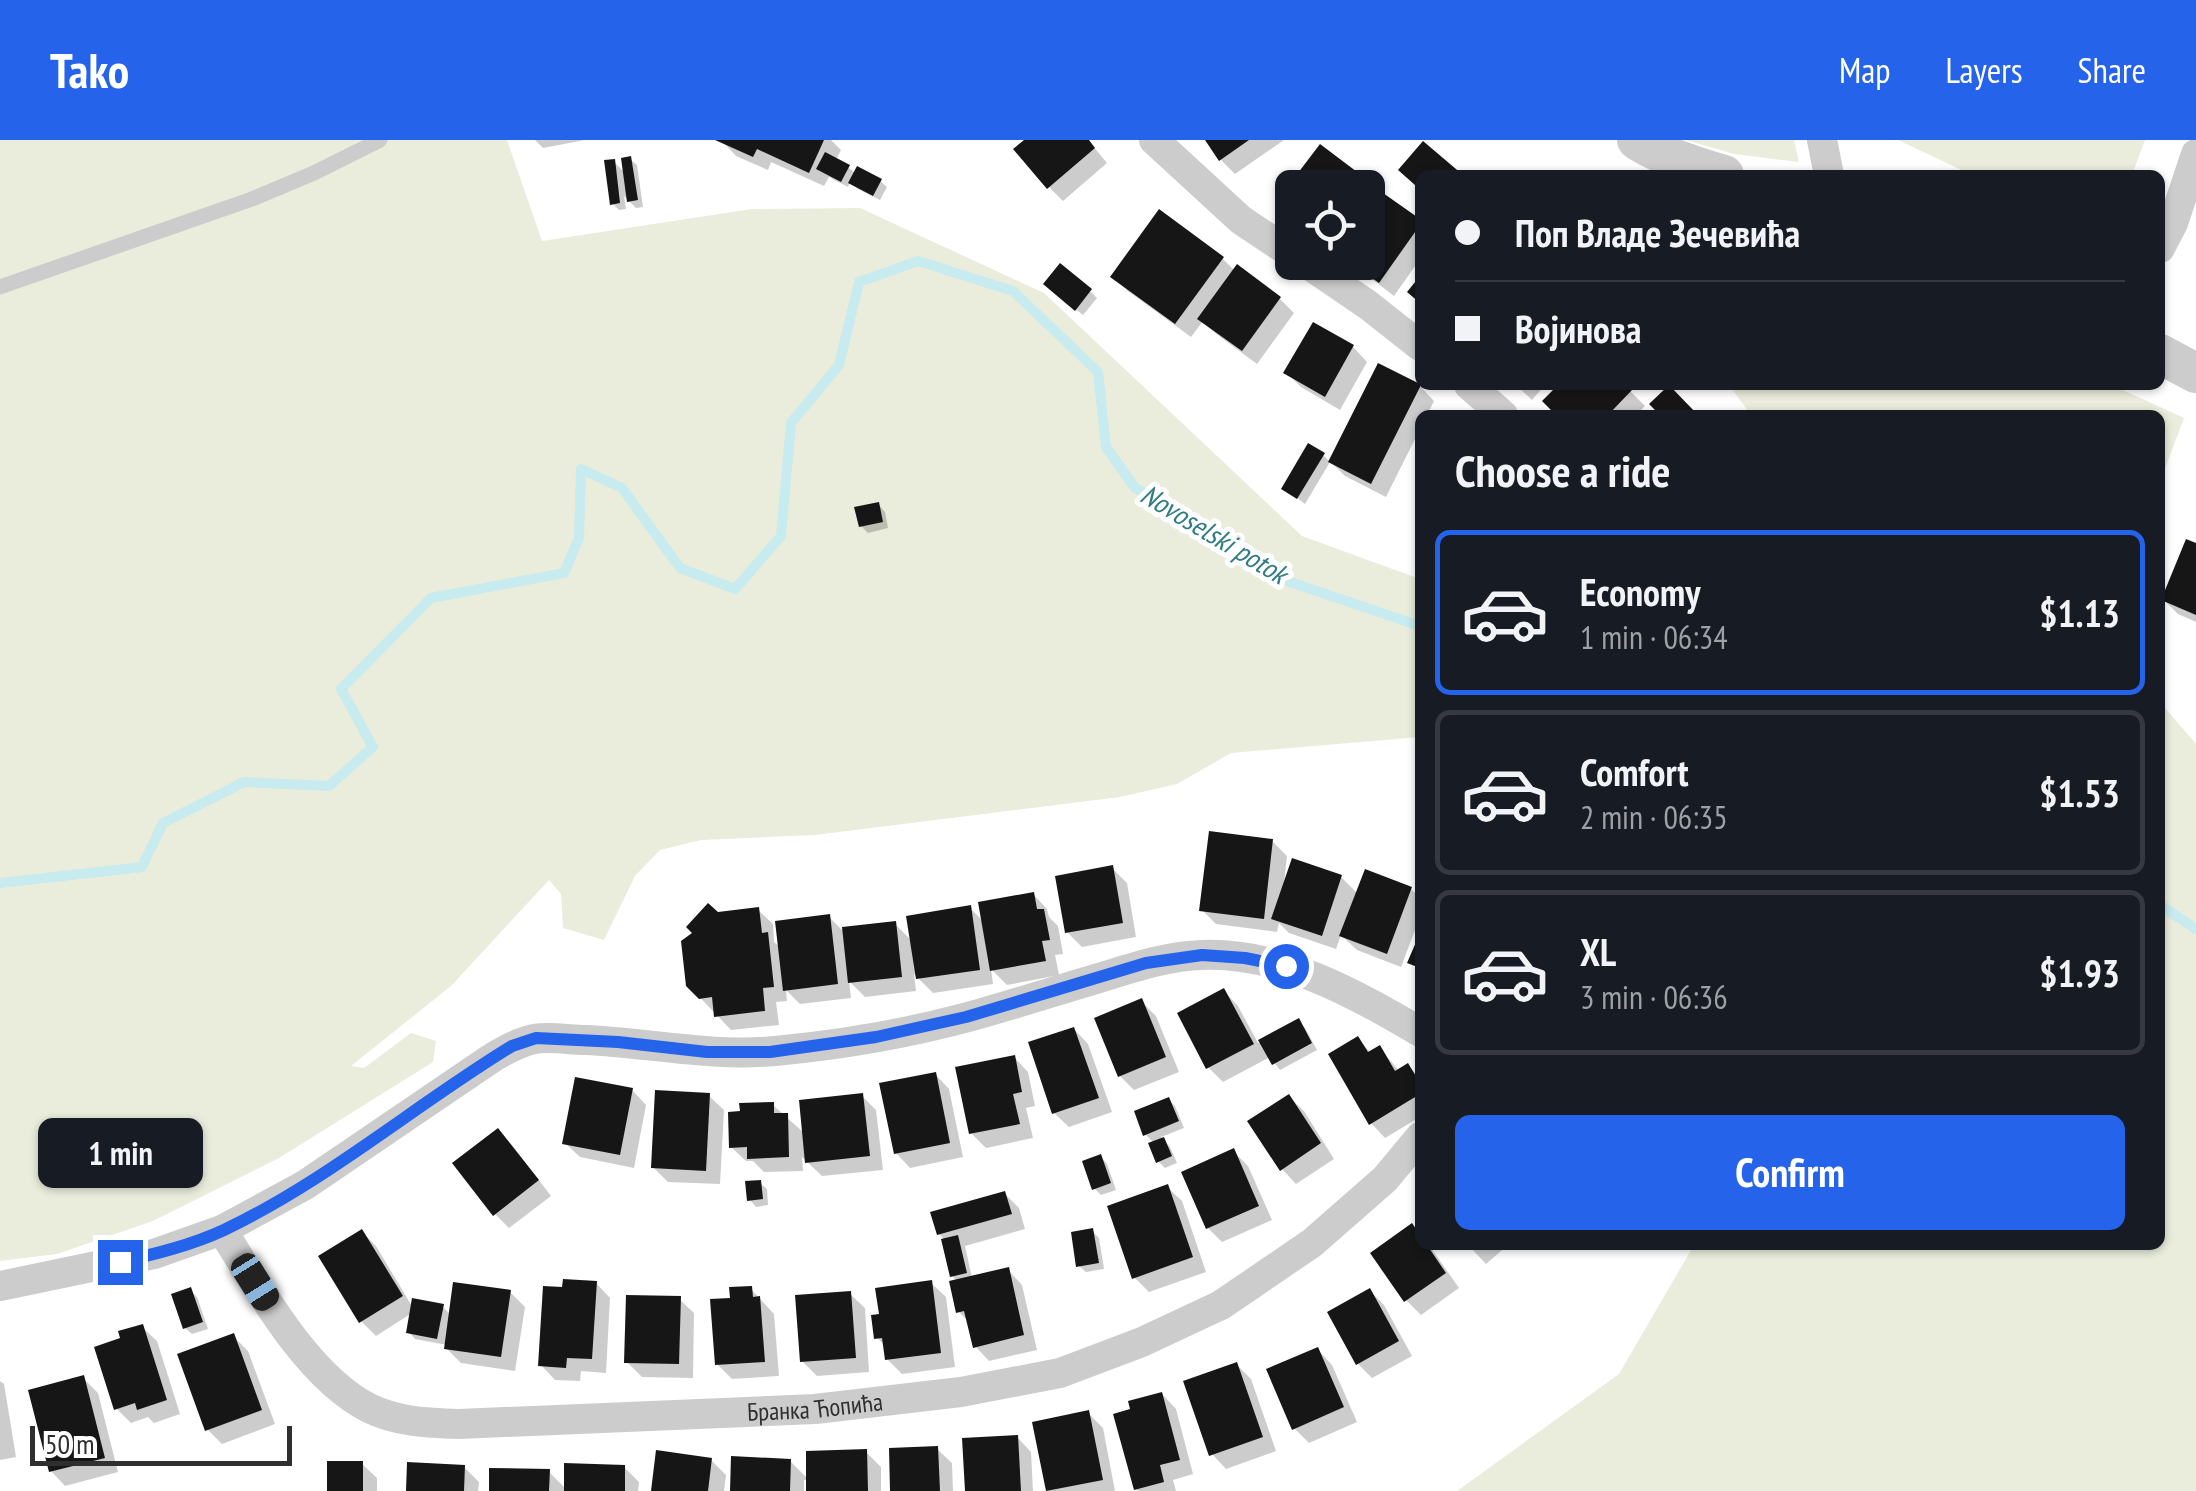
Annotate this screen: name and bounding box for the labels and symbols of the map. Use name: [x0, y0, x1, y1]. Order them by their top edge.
water label: Novoselski potok: [1134, 475, 1297, 593]
route start: [1264, 944, 1309, 989]
callout: 1 min: [38, 1117, 202, 1187]
route end: [98, 1240, 143, 1285]
car: [226, 1249, 284, 1315]
street label: Бранка Ћопића: [746, 1385, 884, 1428]
scale bar: [30, 1421, 292, 1466]

